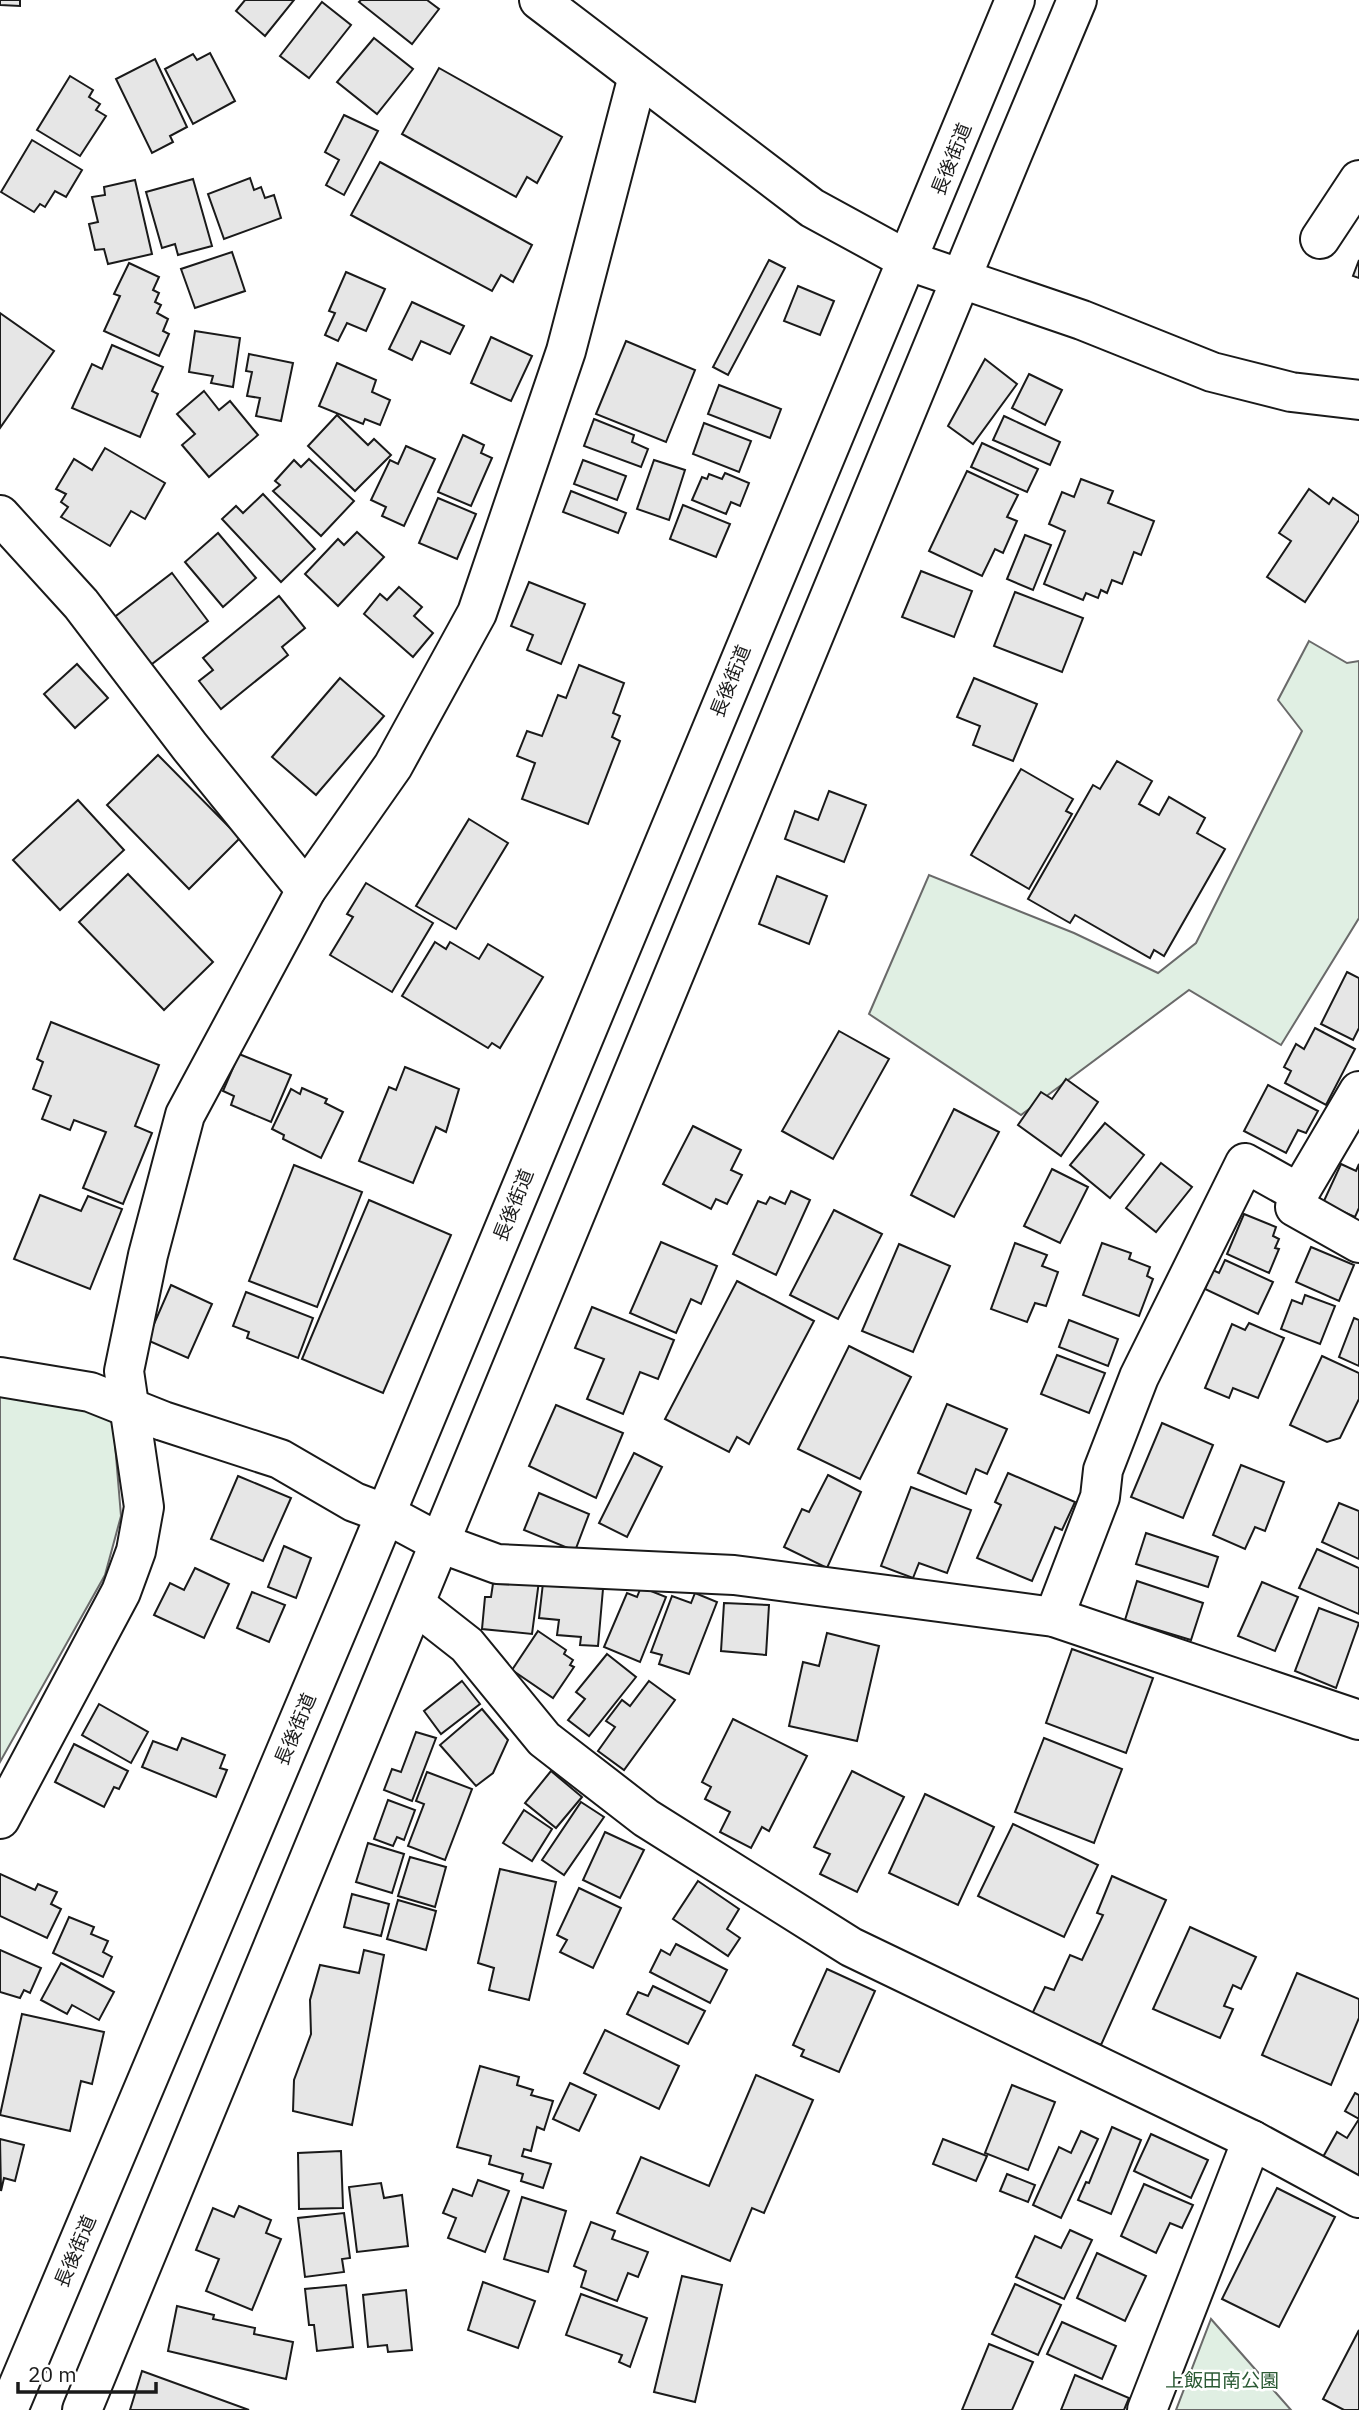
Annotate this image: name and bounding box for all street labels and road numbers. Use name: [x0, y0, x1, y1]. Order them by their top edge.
street label: 長後街道: [926, 119, 976, 199]
street label: 長後街道: [705, 641, 755, 721]
street label: 長後街道: [488, 1165, 538, 1245]
street label: 長後街道: [269, 1689, 321, 1769]
street label: 長後街道: [49, 2211, 101, 2291]

